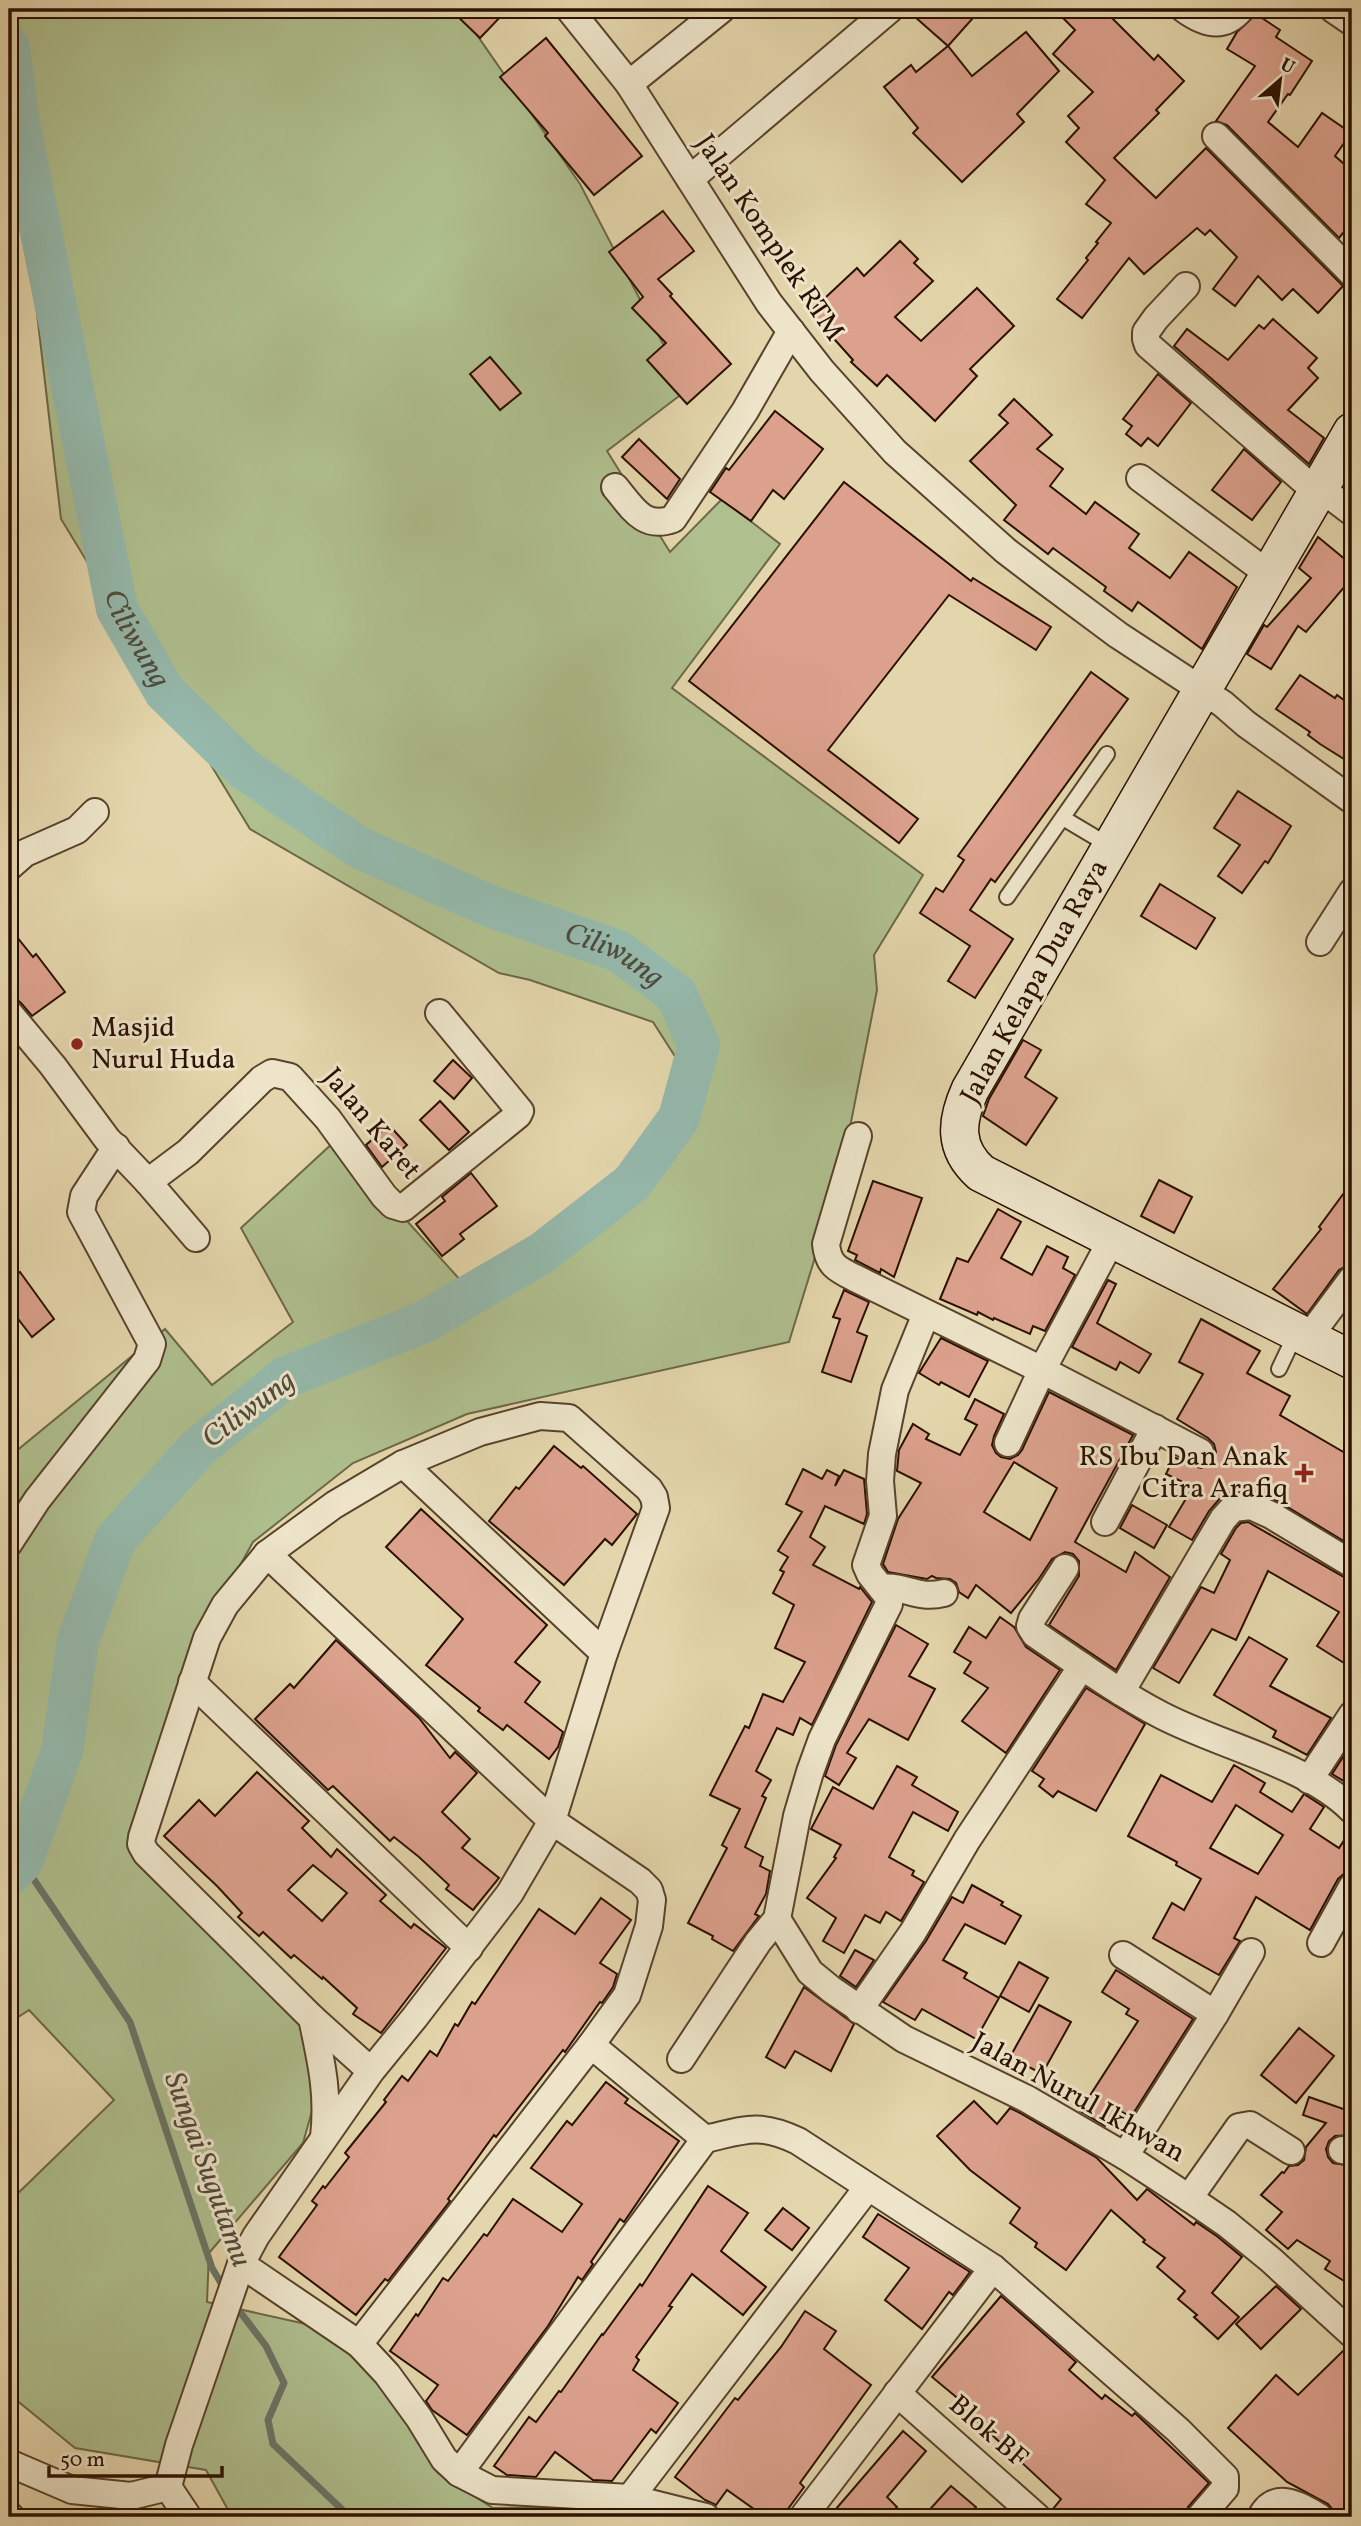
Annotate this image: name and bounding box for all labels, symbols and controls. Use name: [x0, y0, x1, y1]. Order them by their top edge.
north arrow: [1246, 46, 1316, 116]
text: U: [1275, 52, 1299, 81]
street label: Jalan Komplek RTM: [685, 127, 853, 349]
water label: Ciliwung: [93, 586, 179, 696]
street label: Jalan Kelapa Dua Raya: [952, 853, 1118, 1111]
water label: Ciliwung: [558, 913, 672, 999]
place label: Masjid Nurul Huda: [91, 1009, 236, 1080]
marker: Masjid Nurul Huda: [69, 1036, 85, 1052]
street label: Jalan Karet: [312, 1060, 430, 1188]
water label: Ciliwung: [193, 1361, 305, 1459]
place label: RS Ibu Dan Anak Citra Arafiq: [1079, 1438, 1289, 1509]
marker: RS Ibu Dan Anak Citra Arafiq: [1294, 1463, 1314, 1483]
street label: Jalan Nurul Ikhwan: [964, 2023, 1192, 2173]
water label: Sungai Sugutamu: [152, 2067, 262, 2273]
street label: Blok BF: [940, 2386, 1036, 2478]
scale bar: [49, 2435, 222, 2479]
text: 50 m: [60, 2446, 105, 2475]

